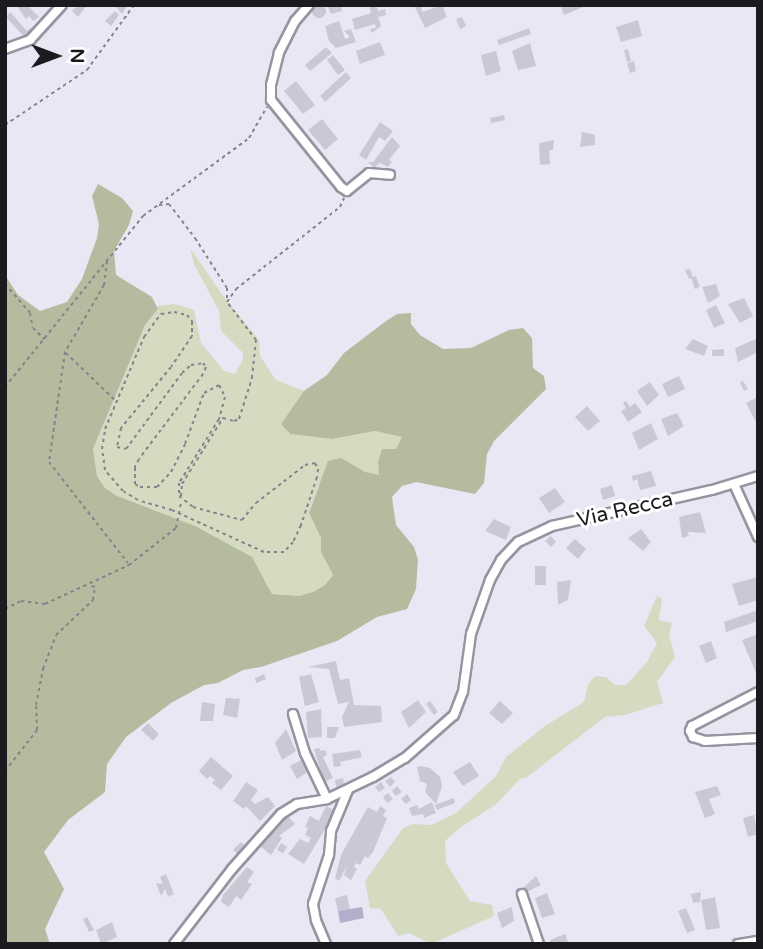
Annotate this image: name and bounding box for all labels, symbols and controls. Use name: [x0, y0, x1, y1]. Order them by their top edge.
north arrow: [21, 21, 91, 91]
text: N: [66, 48, 88, 64]
street label: Via Recca: [575, 487, 675, 533]

